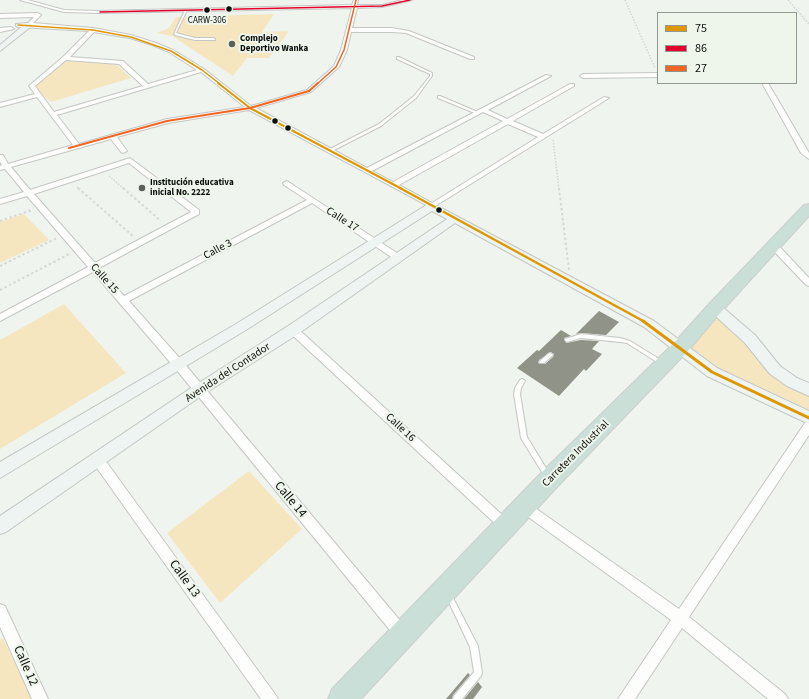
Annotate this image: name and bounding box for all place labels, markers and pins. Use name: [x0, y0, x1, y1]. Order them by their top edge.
unlabelled marker: [224, 4, 234, 14]
marker: CARW-306: [202, 5, 212, 15]
place label: CARW-306: [188, 16, 226, 26]
place label: Complejo Deportivo Wanka: [240, 34, 308, 55]
marker: Complejo Deportivo Wanka: [227, 39, 237, 49]
unlabelled marker: [270, 116, 280, 126]
unlabelled marker: [283, 123, 293, 133]
place label: Institución educativa inicial No. 2222: [150, 178, 234, 199]
marker: Institución educativa inicial No. 2222: [137, 183, 147, 193]
unlabelled marker: [434, 205, 444, 215]

